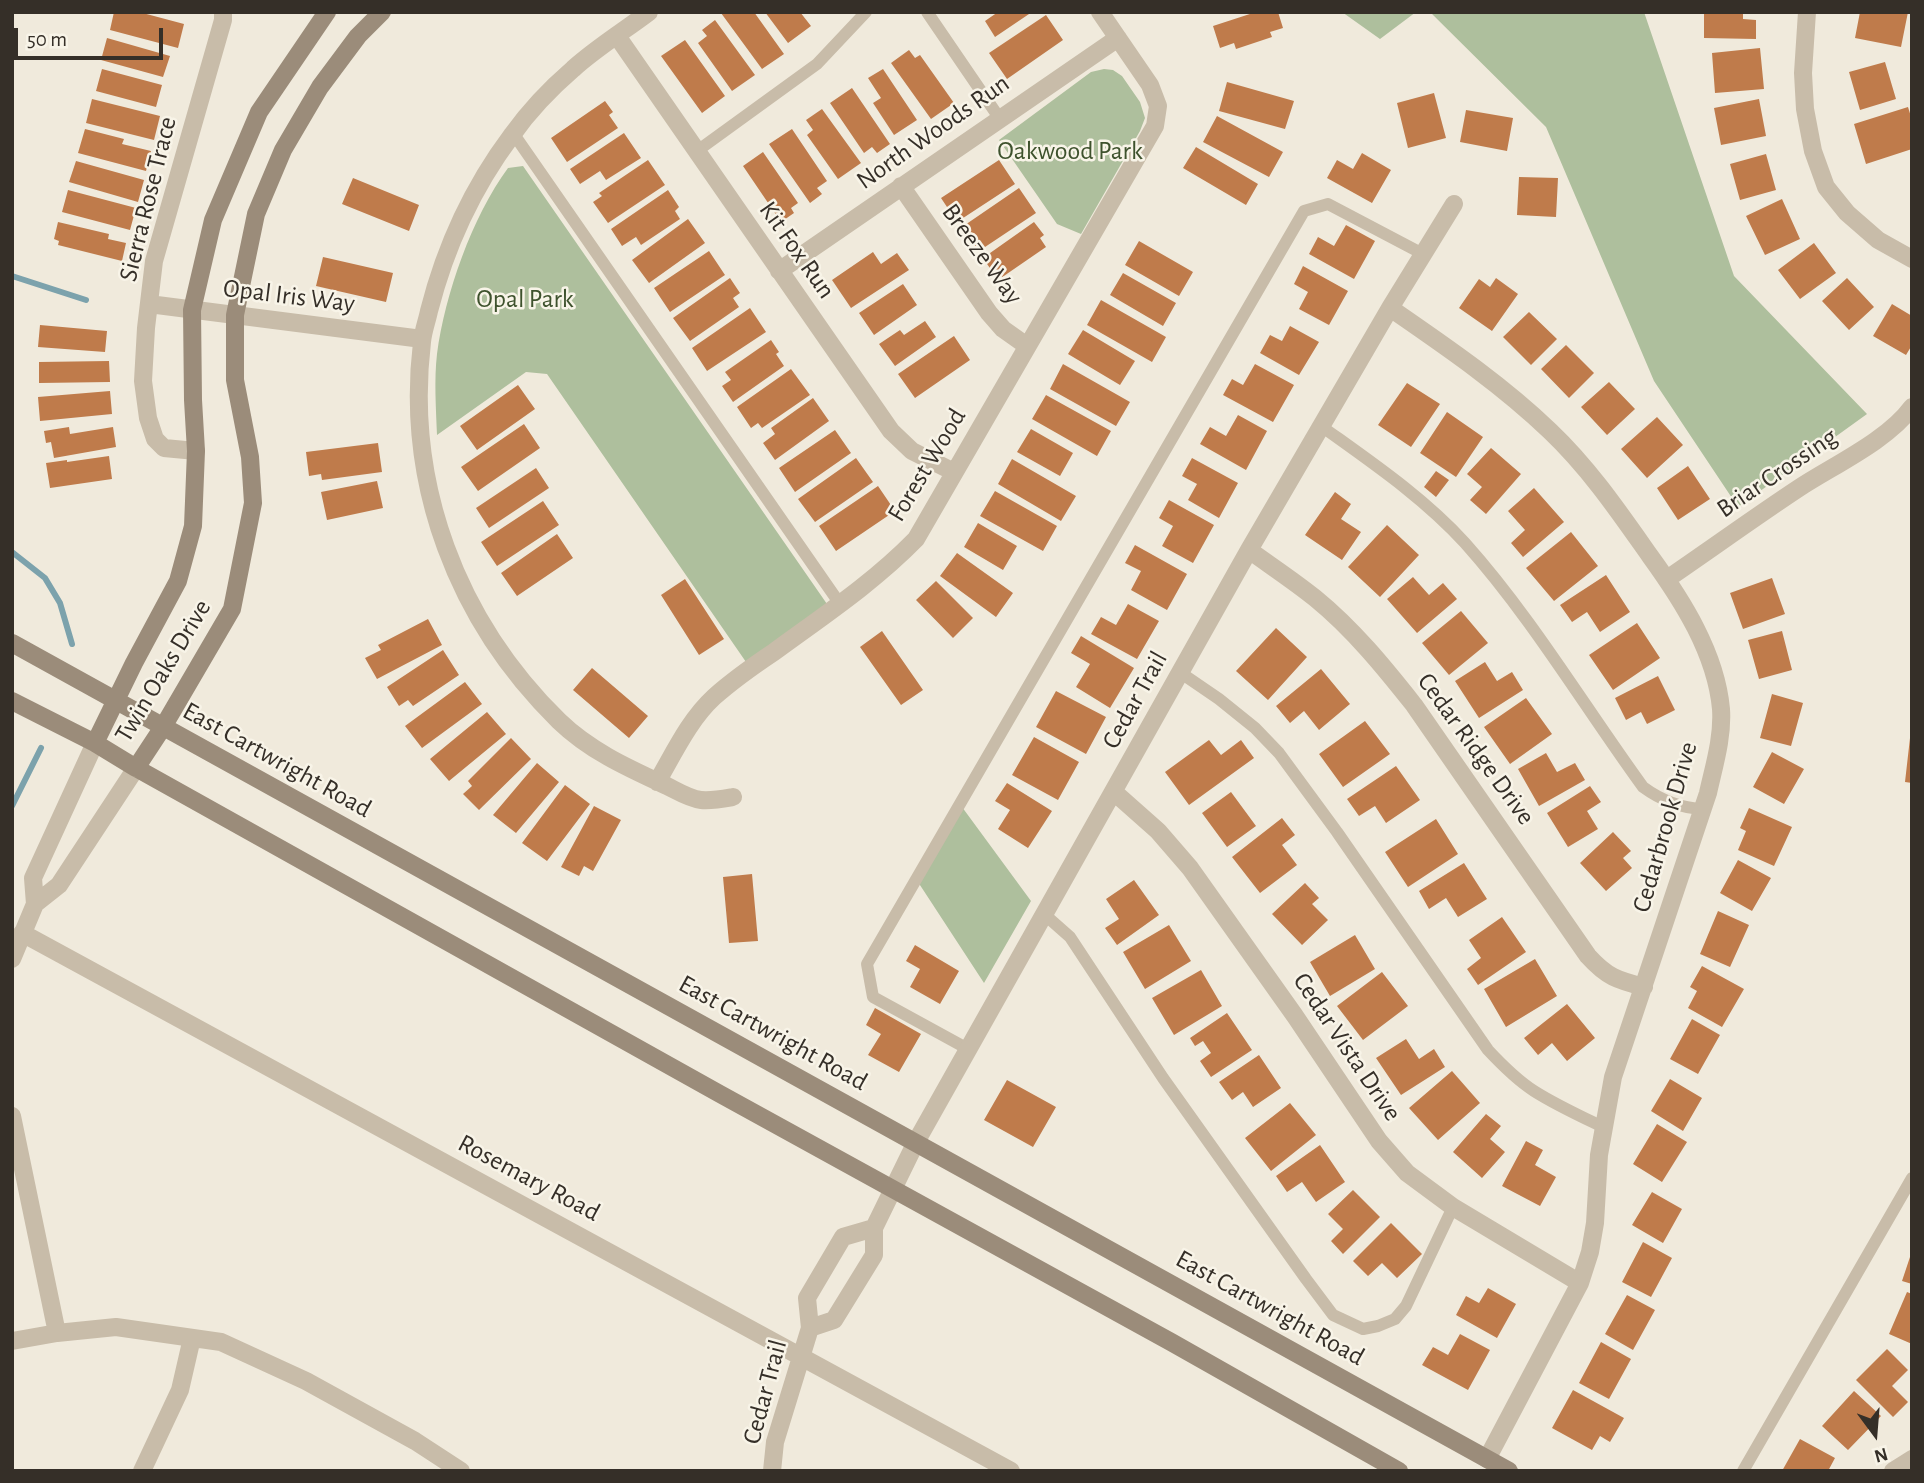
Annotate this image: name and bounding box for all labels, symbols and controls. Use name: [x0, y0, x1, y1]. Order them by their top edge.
scale bar: [18, 14, 166, 58]
text: 50 m: [27, 29, 67, 50]
street label: North Woods Run: [851, 68, 1015, 196]
street label: Sierra Rose Trace: [112, 113, 184, 285]
park label: Oakwood Park: [997, 135, 1143, 167]
street label: Kit Fox Run: [752, 195, 842, 305]
street label: Breeze Way: [935, 197, 1029, 311]
street label: Opal Iris Way: [221, 272, 357, 320]
park label: Opal Park: [476, 283, 574, 315]
street label: Forest Wood: [881, 403, 973, 527]
street label: Briar Crossing: [1711, 421, 1843, 525]
street label: Twin Oaks Drive: [108, 594, 218, 748]
street label: Cedar Trail: [1095, 646, 1175, 754]
street label: Cedar Ridge Drive: [1410, 667, 1542, 831]
street label: East Cartwright Road: [177, 695, 377, 825]
street label: Cedarbrook Drive: [1626, 738, 1704, 916]
street label: Cedar Vista Drive: [1286, 967, 1408, 1127]
street label: East Cartwright Road: [673, 968, 873, 1098]
street label: Rosemary Road: [453, 1128, 605, 1228]
street label: East Cartwright Road: [1170, 1243, 1370, 1373]
street label: Cedar Trail: [736, 1336, 794, 1448]
north arrow: [1840, 1399, 1910, 1469]
text: N: [1872, 1444, 1890, 1466]

